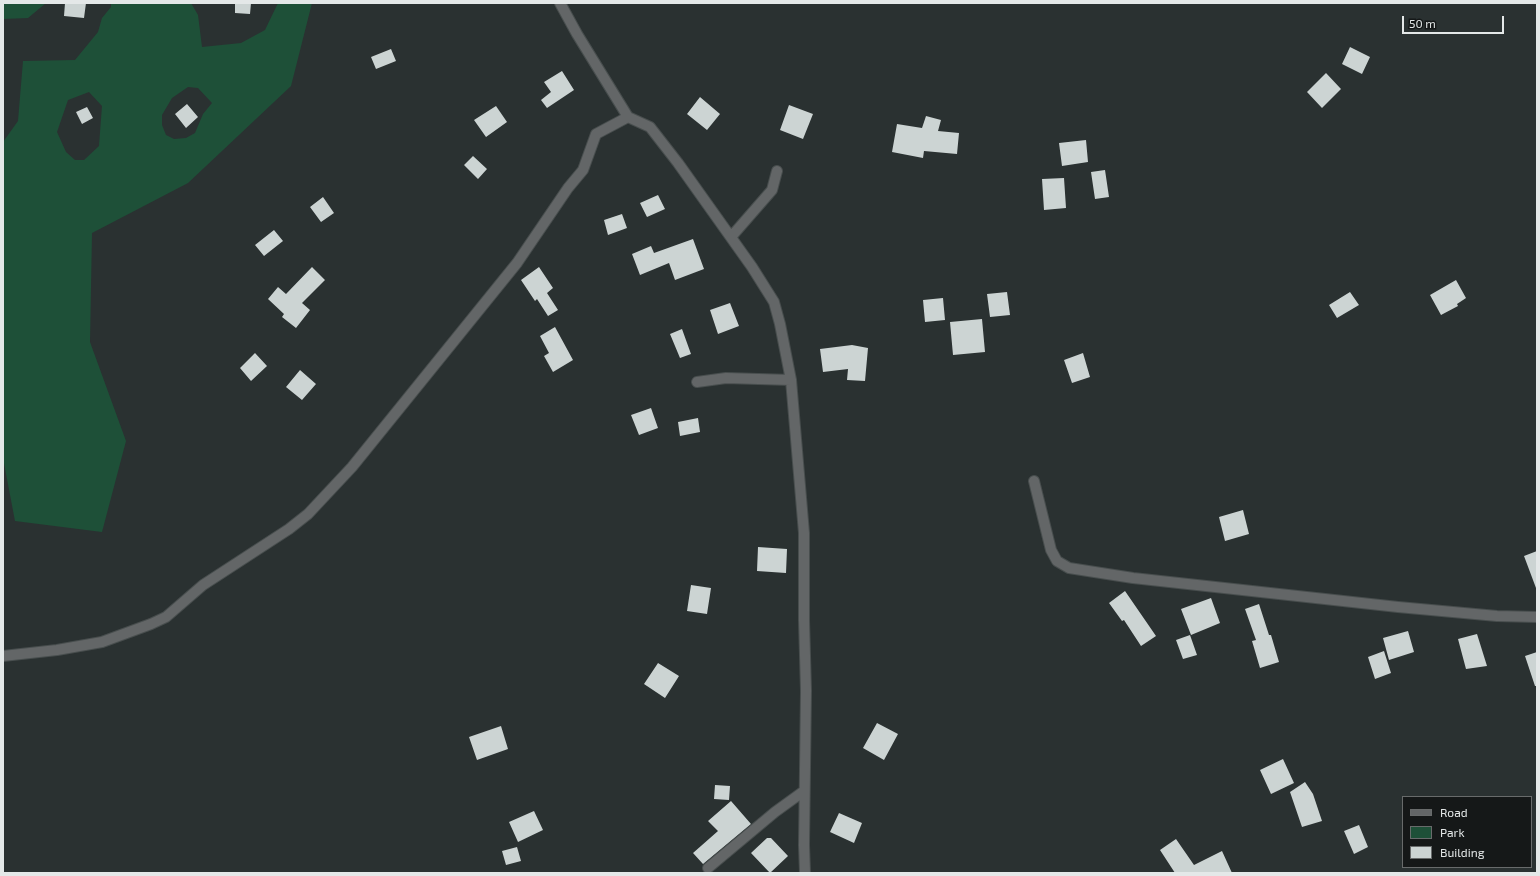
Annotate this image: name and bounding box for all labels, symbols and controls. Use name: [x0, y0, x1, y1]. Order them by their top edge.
scale bar: [1404, 8, 1506, 34]
text: 50 m: [1409, 16, 1436, 30]
legend: [1402, 796, 1532, 868]
text: Road: [1440, 805, 1468, 819]
text: Park: [1440, 825, 1465, 839]
text: Building: [1440, 845, 1484, 859]

